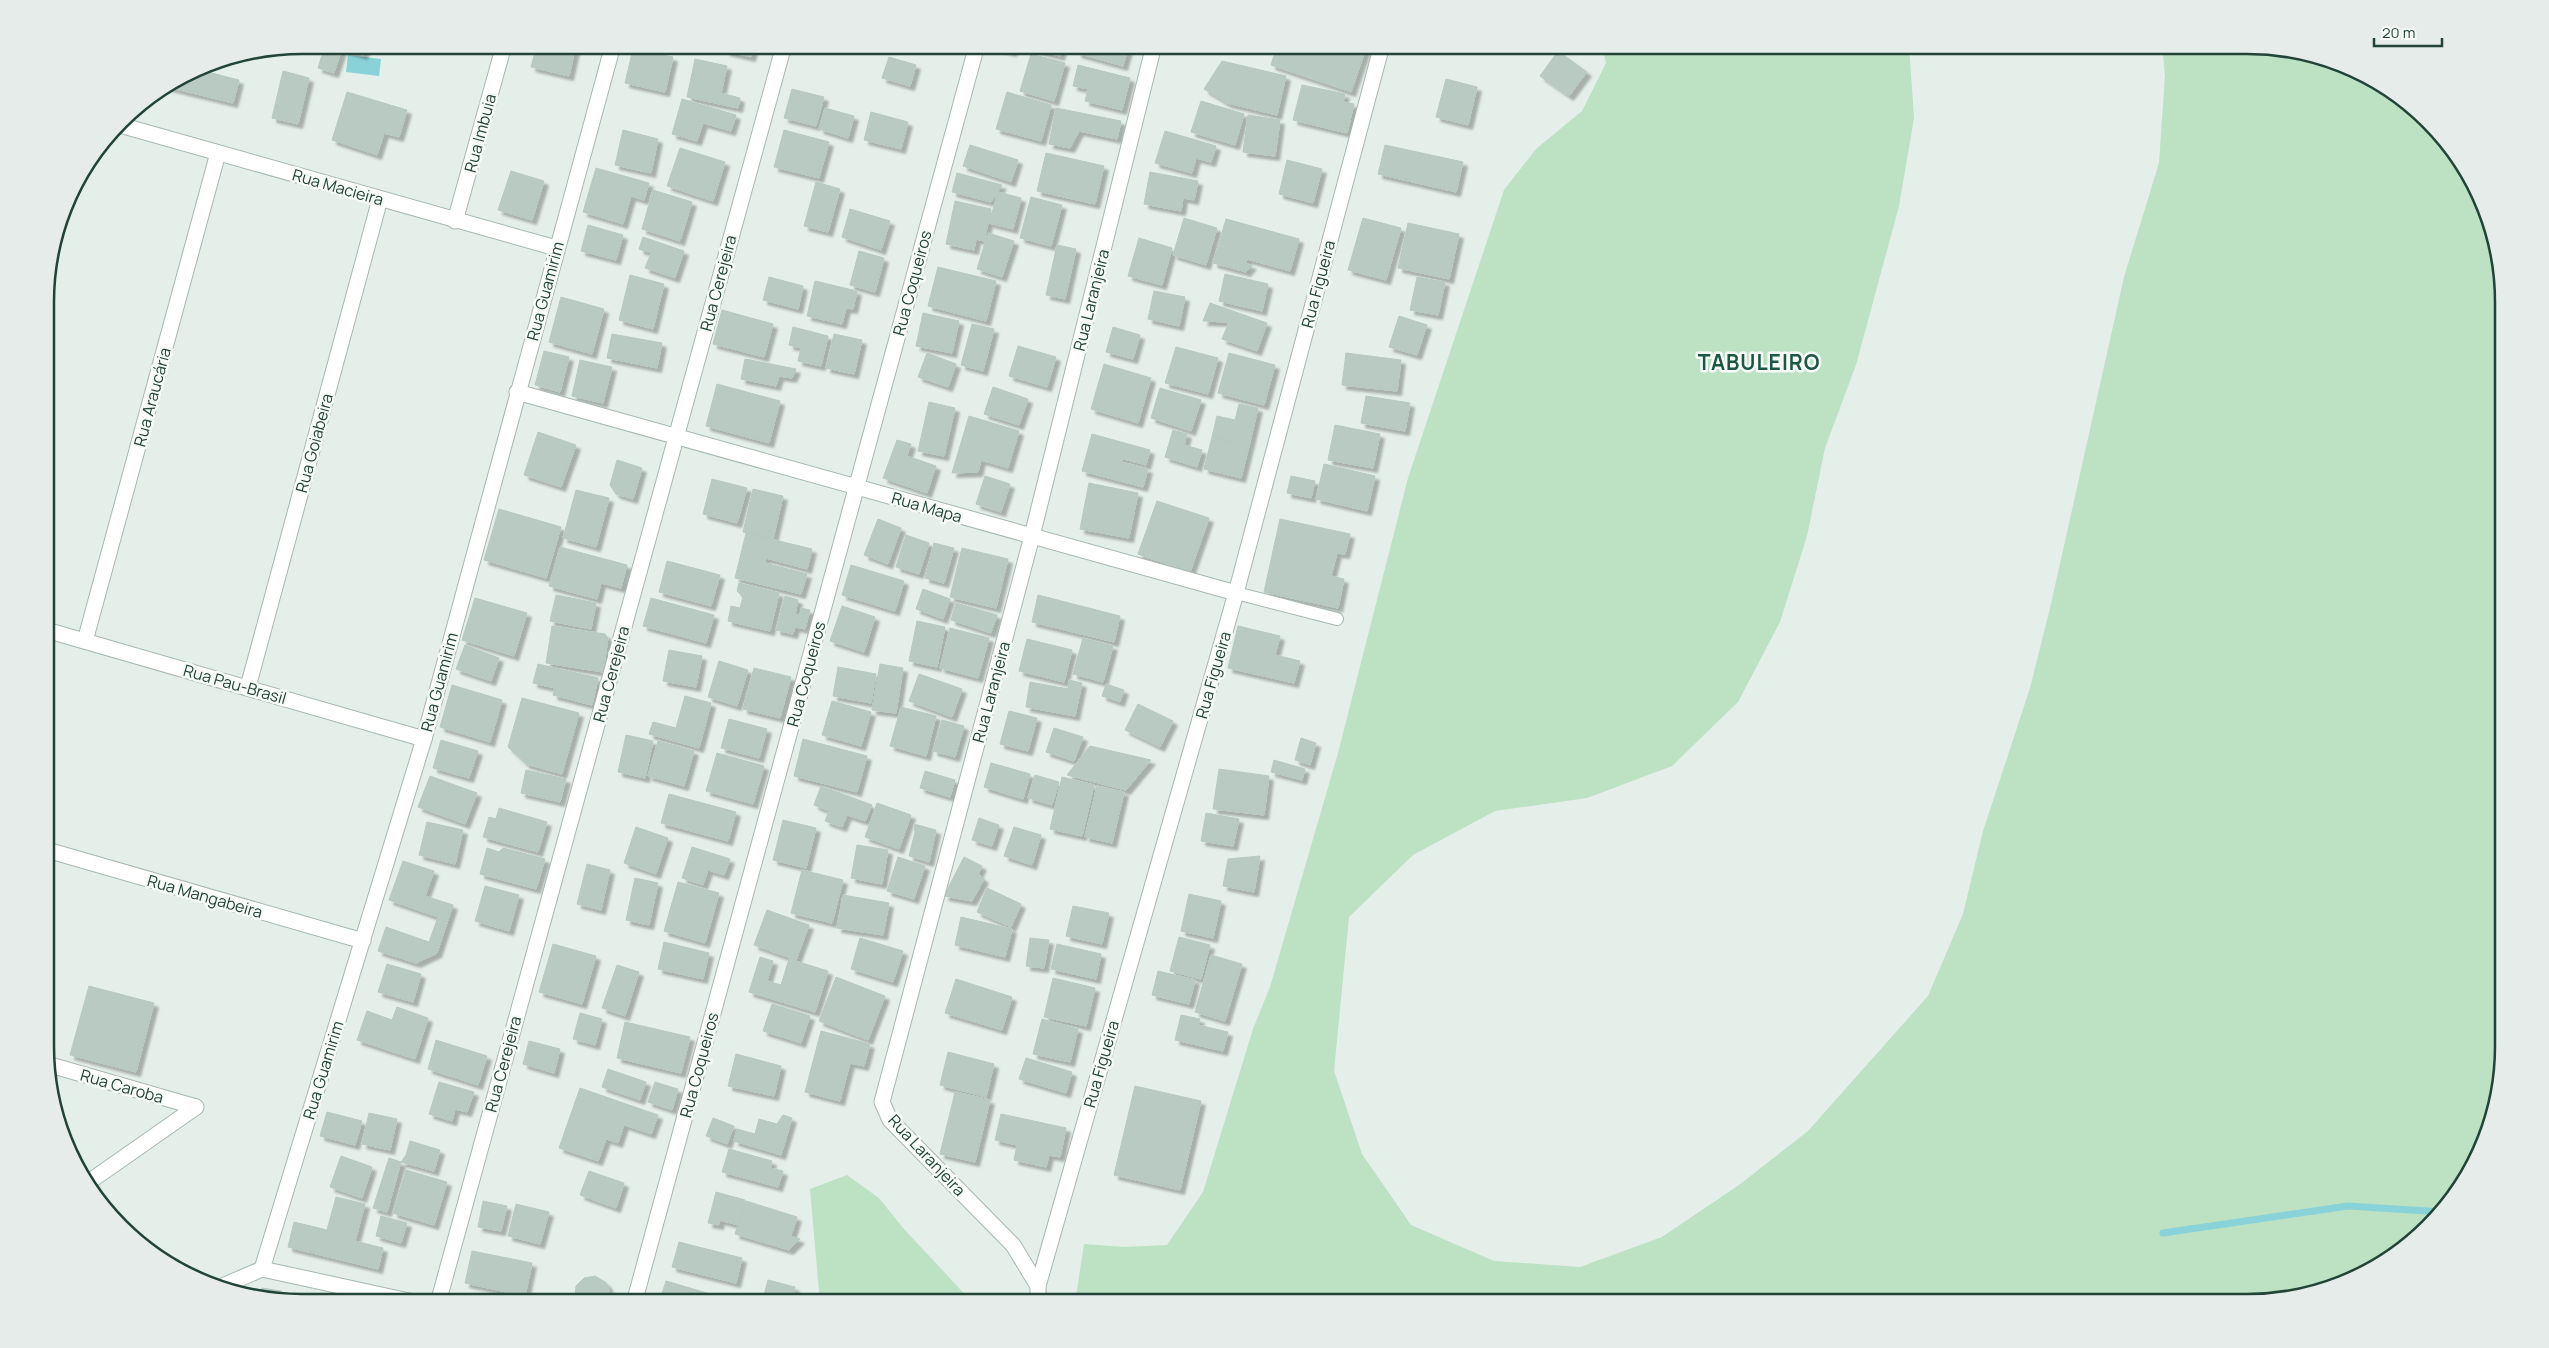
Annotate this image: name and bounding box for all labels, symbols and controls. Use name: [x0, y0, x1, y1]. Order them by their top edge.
scale bar: [2374, 15, 2442, 47]
text: 20 m: [2382, 22, 2415, 43]
street label: Rua Imbuia: [459, 91, 501, 175]
street label: Rua Macieira: [290, 163, 386, 211]
street label: Rua Coqueiros: [887, 228, 937, 338]
street label: Rua Cerejeira: [695, 232, 741, 334]
street label: Rua Figueira: [1296, 238, 1340, 330]
street label: Rua Guamirim: [521, 239, 569, 343]
street label: Rua Laranjeira: [1068, 247, 1114, 353]
street label: Rua Araucária: [128, 345, 176, 449]
district label: TABULEIRO: [1698, 348, 1820, 376]
street label: Rua Goiabeira: [290, 391, 338, 495]
street label: Rua Mapa: [889, 486, 965, 528]
street label: Rua Coqueiros: [781, 619, 831, 729]
street label: Rua Cerejeira: [588, 623, 634, 725]
street label: Rua Figueira: [1190, 629, 1236, 721]
street label: Rua Guamirim: [415, 630, 463, 734]
street label: Rua Laranjeira: [967, 639, 1015, 745]
street label: Rua Pau-Brasil: [181, 659, 289, 709]
street label: Rua Mangabeira: [145, 869, 265, 923]
street label: Rua Coqueiros: [674, 1010, 724, 1120]
street label: Rua Cerejeira: [480, 1013, 526, 1115]
street label: Rua Guamirim: [298, 1018, 348, 1122]
street label: Rua Figueira: [1078, 1018, 1124, 1110]
street label: Rua Caroba: [78, 1064, 166, 1108]
street label: Rua Laranjeira: [883, 1109, 971, 1201]

